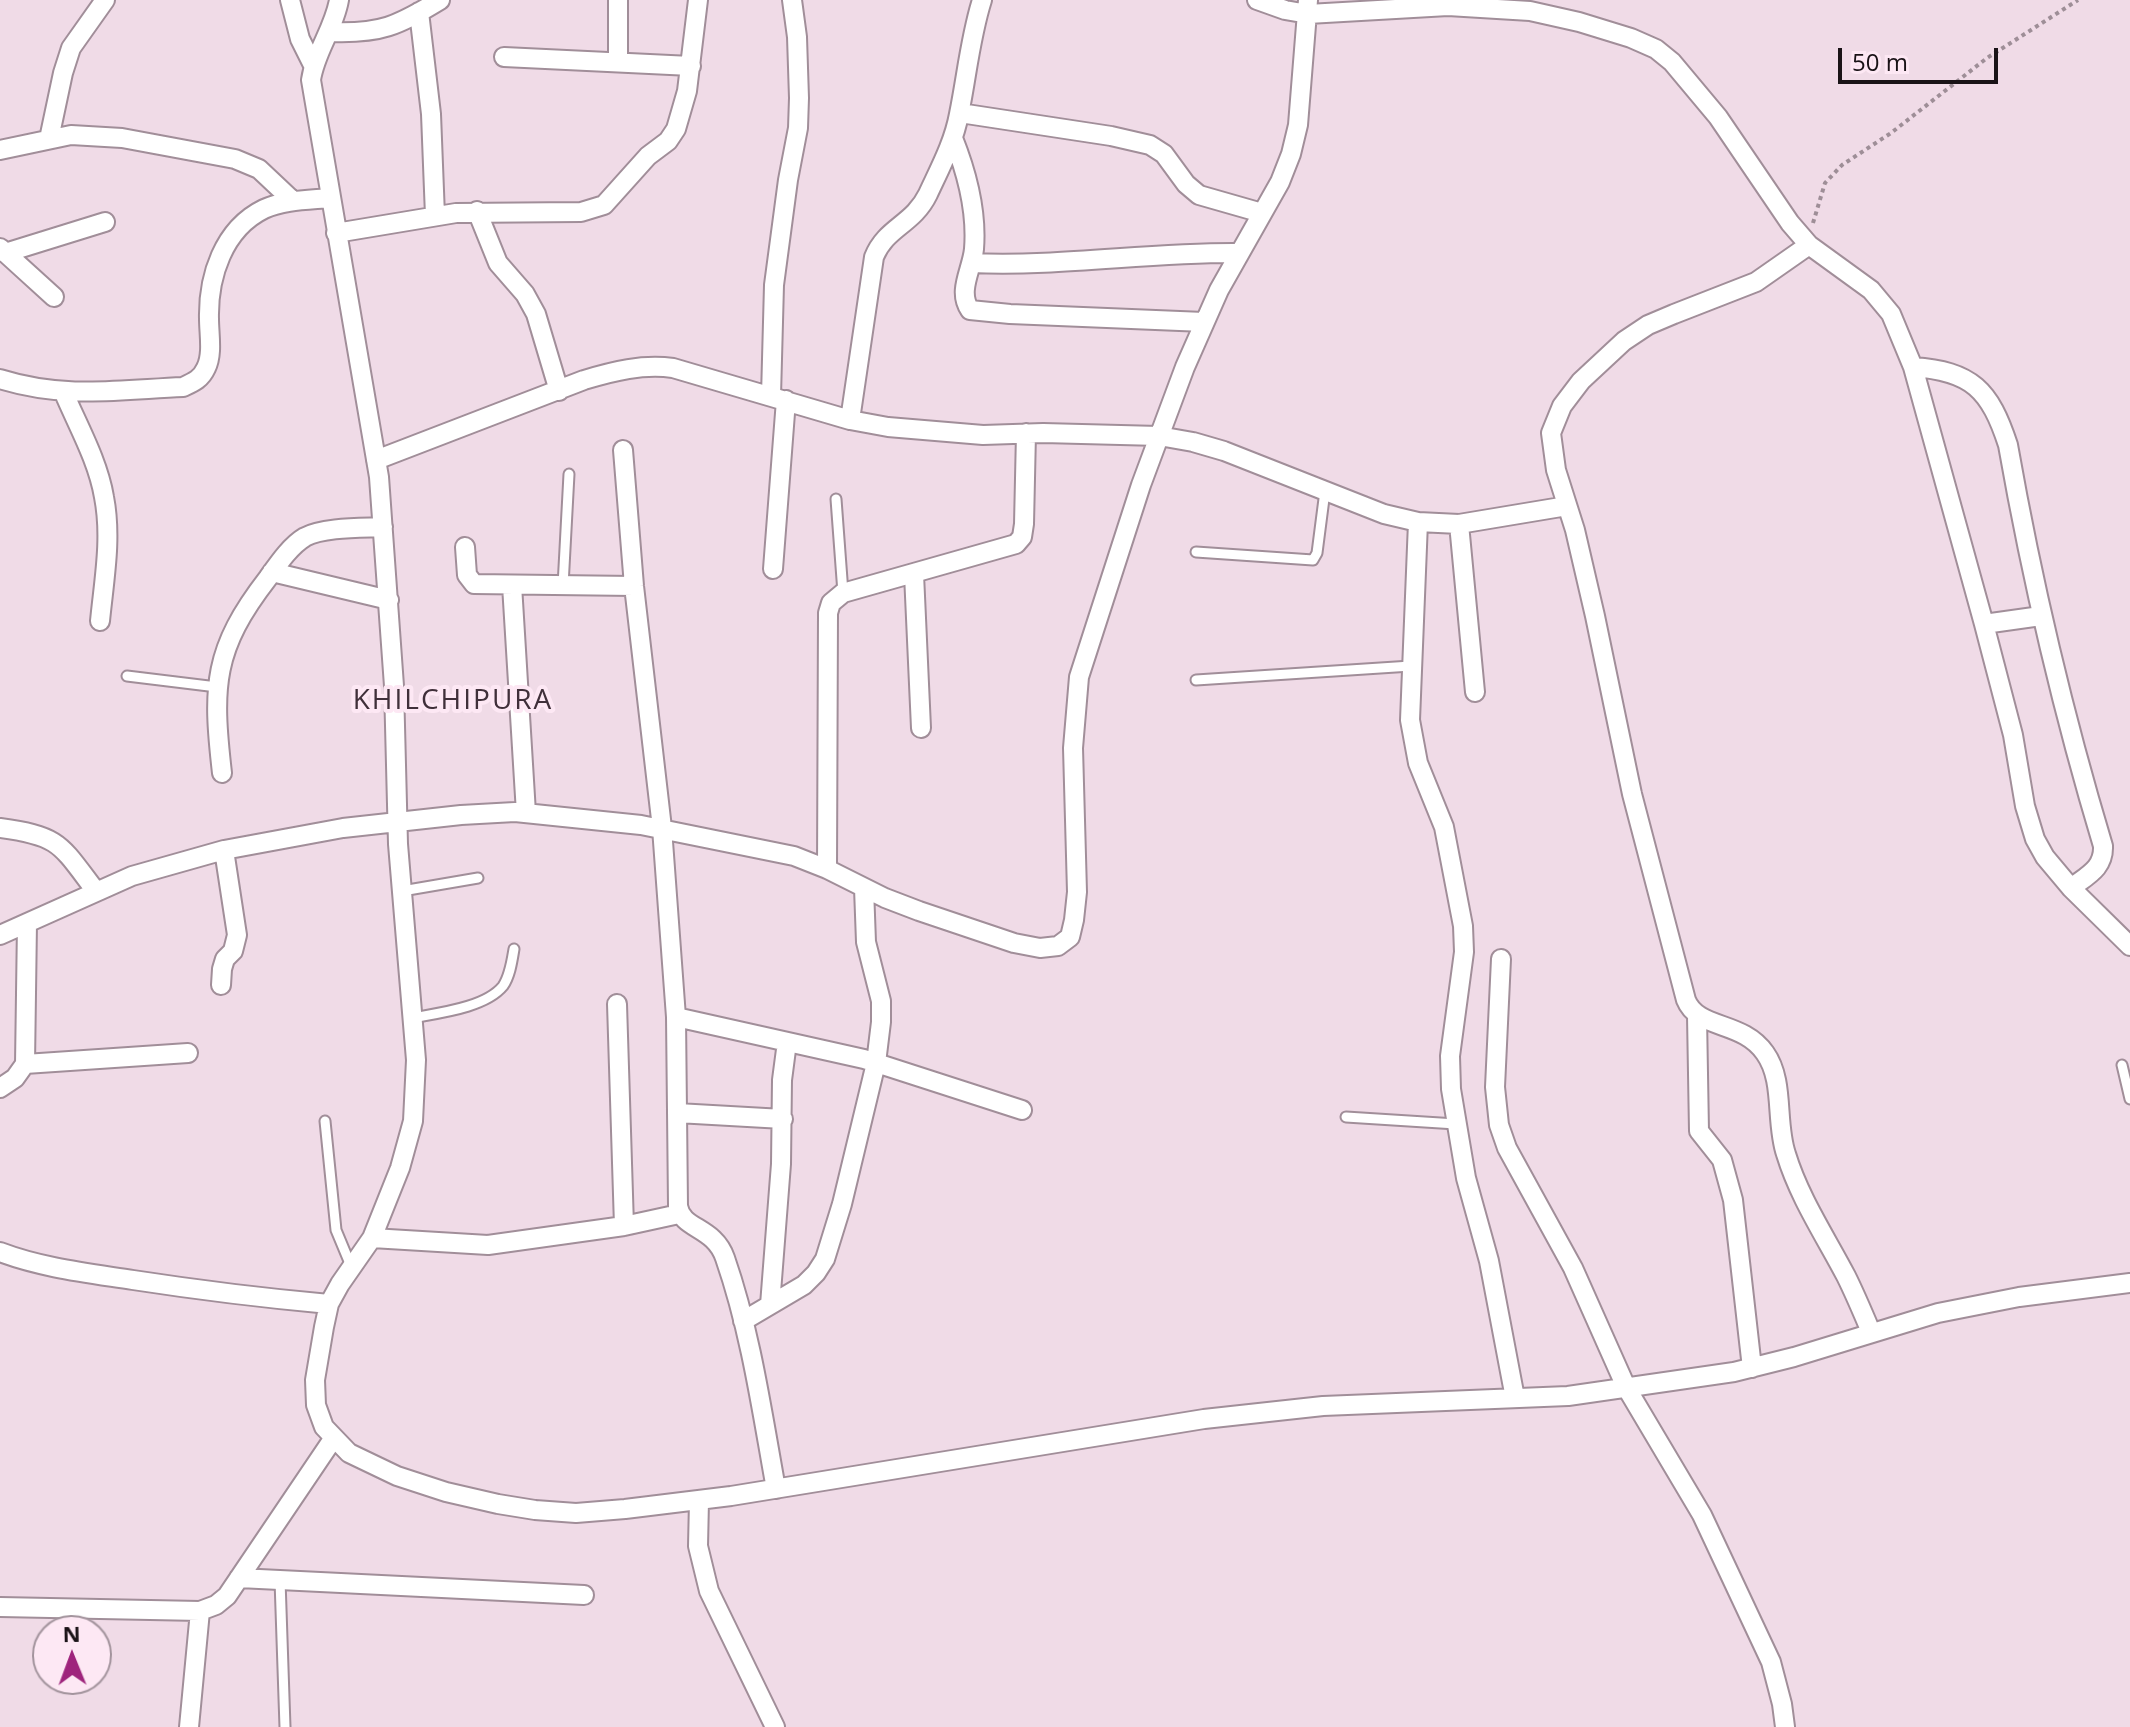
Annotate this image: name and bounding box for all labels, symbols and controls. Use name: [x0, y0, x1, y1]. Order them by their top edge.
scale bar: [1842, 32, 2002, 82]
text: 50 m: [1852, 45, 1908, 78]
district label: KHILCHIPURA: [353, 684, 553, 718]
north arrow: [32, 1615, 112, 1695]
text: N: [62, 1618, 81, 1648]

